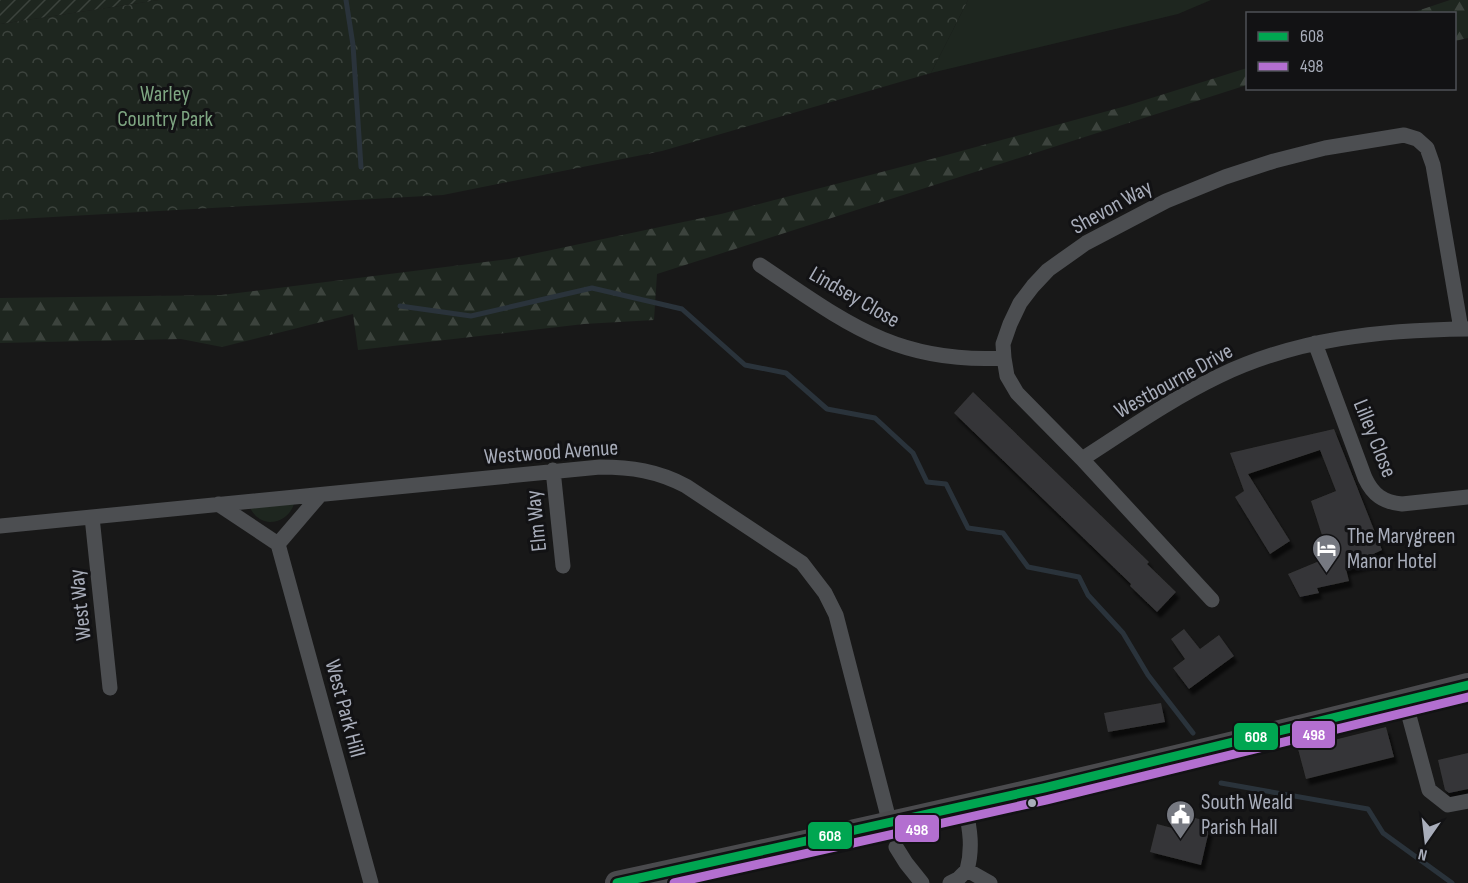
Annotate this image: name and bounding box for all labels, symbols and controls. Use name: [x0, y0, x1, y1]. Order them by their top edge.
legend: [1246, 12, 1456, 90]
text: 608: [1300, 26, 1324, 47]
text: 498: [1300, 56, 1324, 77]
park label: Warley Country Park: [117, 81, 213, 133]
street label: Shevon Way: [1067, 174, 1157, 241]
street label: Lindsey Close: [804, 261, 904, 334]
street label: Westbourne Drive: [1110, 338, 1238, 425]
street label: Lilley Close: [1347, 396, 1402, 482]
street label: Westwood Avenue: [483, 434, 619, 471]
street label: Elm Way: [520, 488, 553, 553]
place label: The Marygreen Manor Hotel: [1347, 523, 1455, 575]
hotel icon: The Marygreen Manor Hotel: [1310, 532, 1342, 574]
street label: West Way: [63, 567, 98, 642]
street label: West Park Hill: [319, 657, 371, 760]
line badge: 498: [1291, 720, 1336, 749]
line badge: 608: [1233, 722, 1279, 751]
text: 498: [1303, 726, 1326, 745]
text: 608: [1245, 728, 1268, 747]
place label: South Weald Parish Hall: [1201, 789, 1293, 841]
unlabelled marker: [1026, 797, 1038, 809]
public building icon: South Weald Parish Hall: [1164, 798, 1196, 840]
north arrow: [1396, 811, 1456, 871]
line badge: 498: [894, 814, 940, 843]
line badge: 608: [807, 821, 853, 850]
text: 498: [906, 821, 929, 840]
text: 608: [819, 827, 842, 846]
text: N: [1416, 844, 1429, 864]

